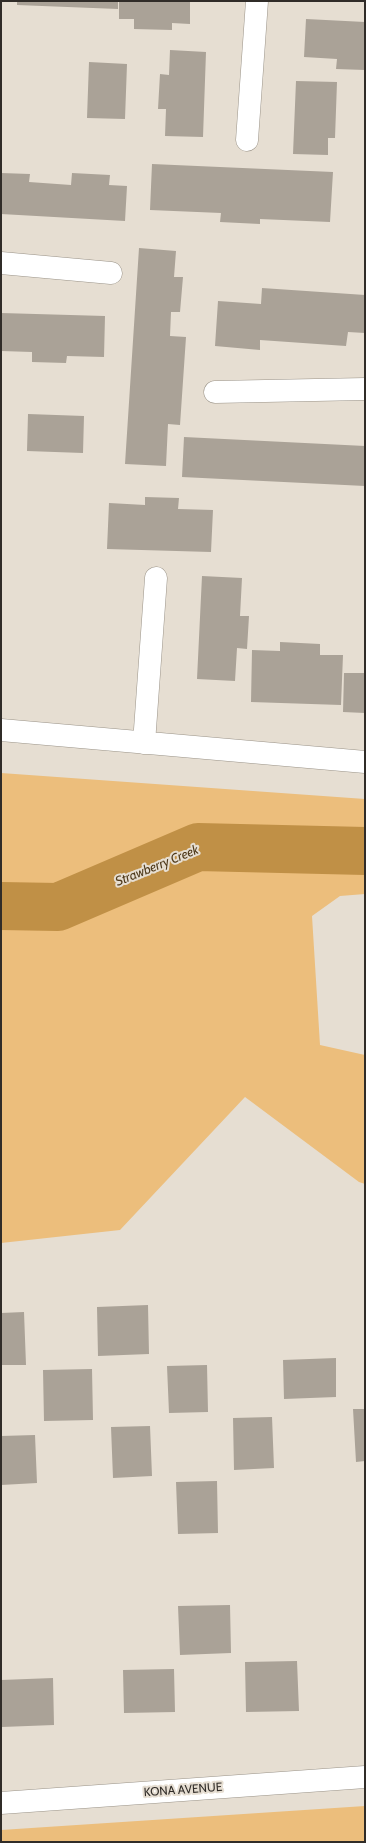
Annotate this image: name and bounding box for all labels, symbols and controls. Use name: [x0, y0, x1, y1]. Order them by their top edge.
water label: Strawberry Creek: [113, 842, 201, 890]
street label: KONA AVENUE: [143, 1780, 223, 1800]

